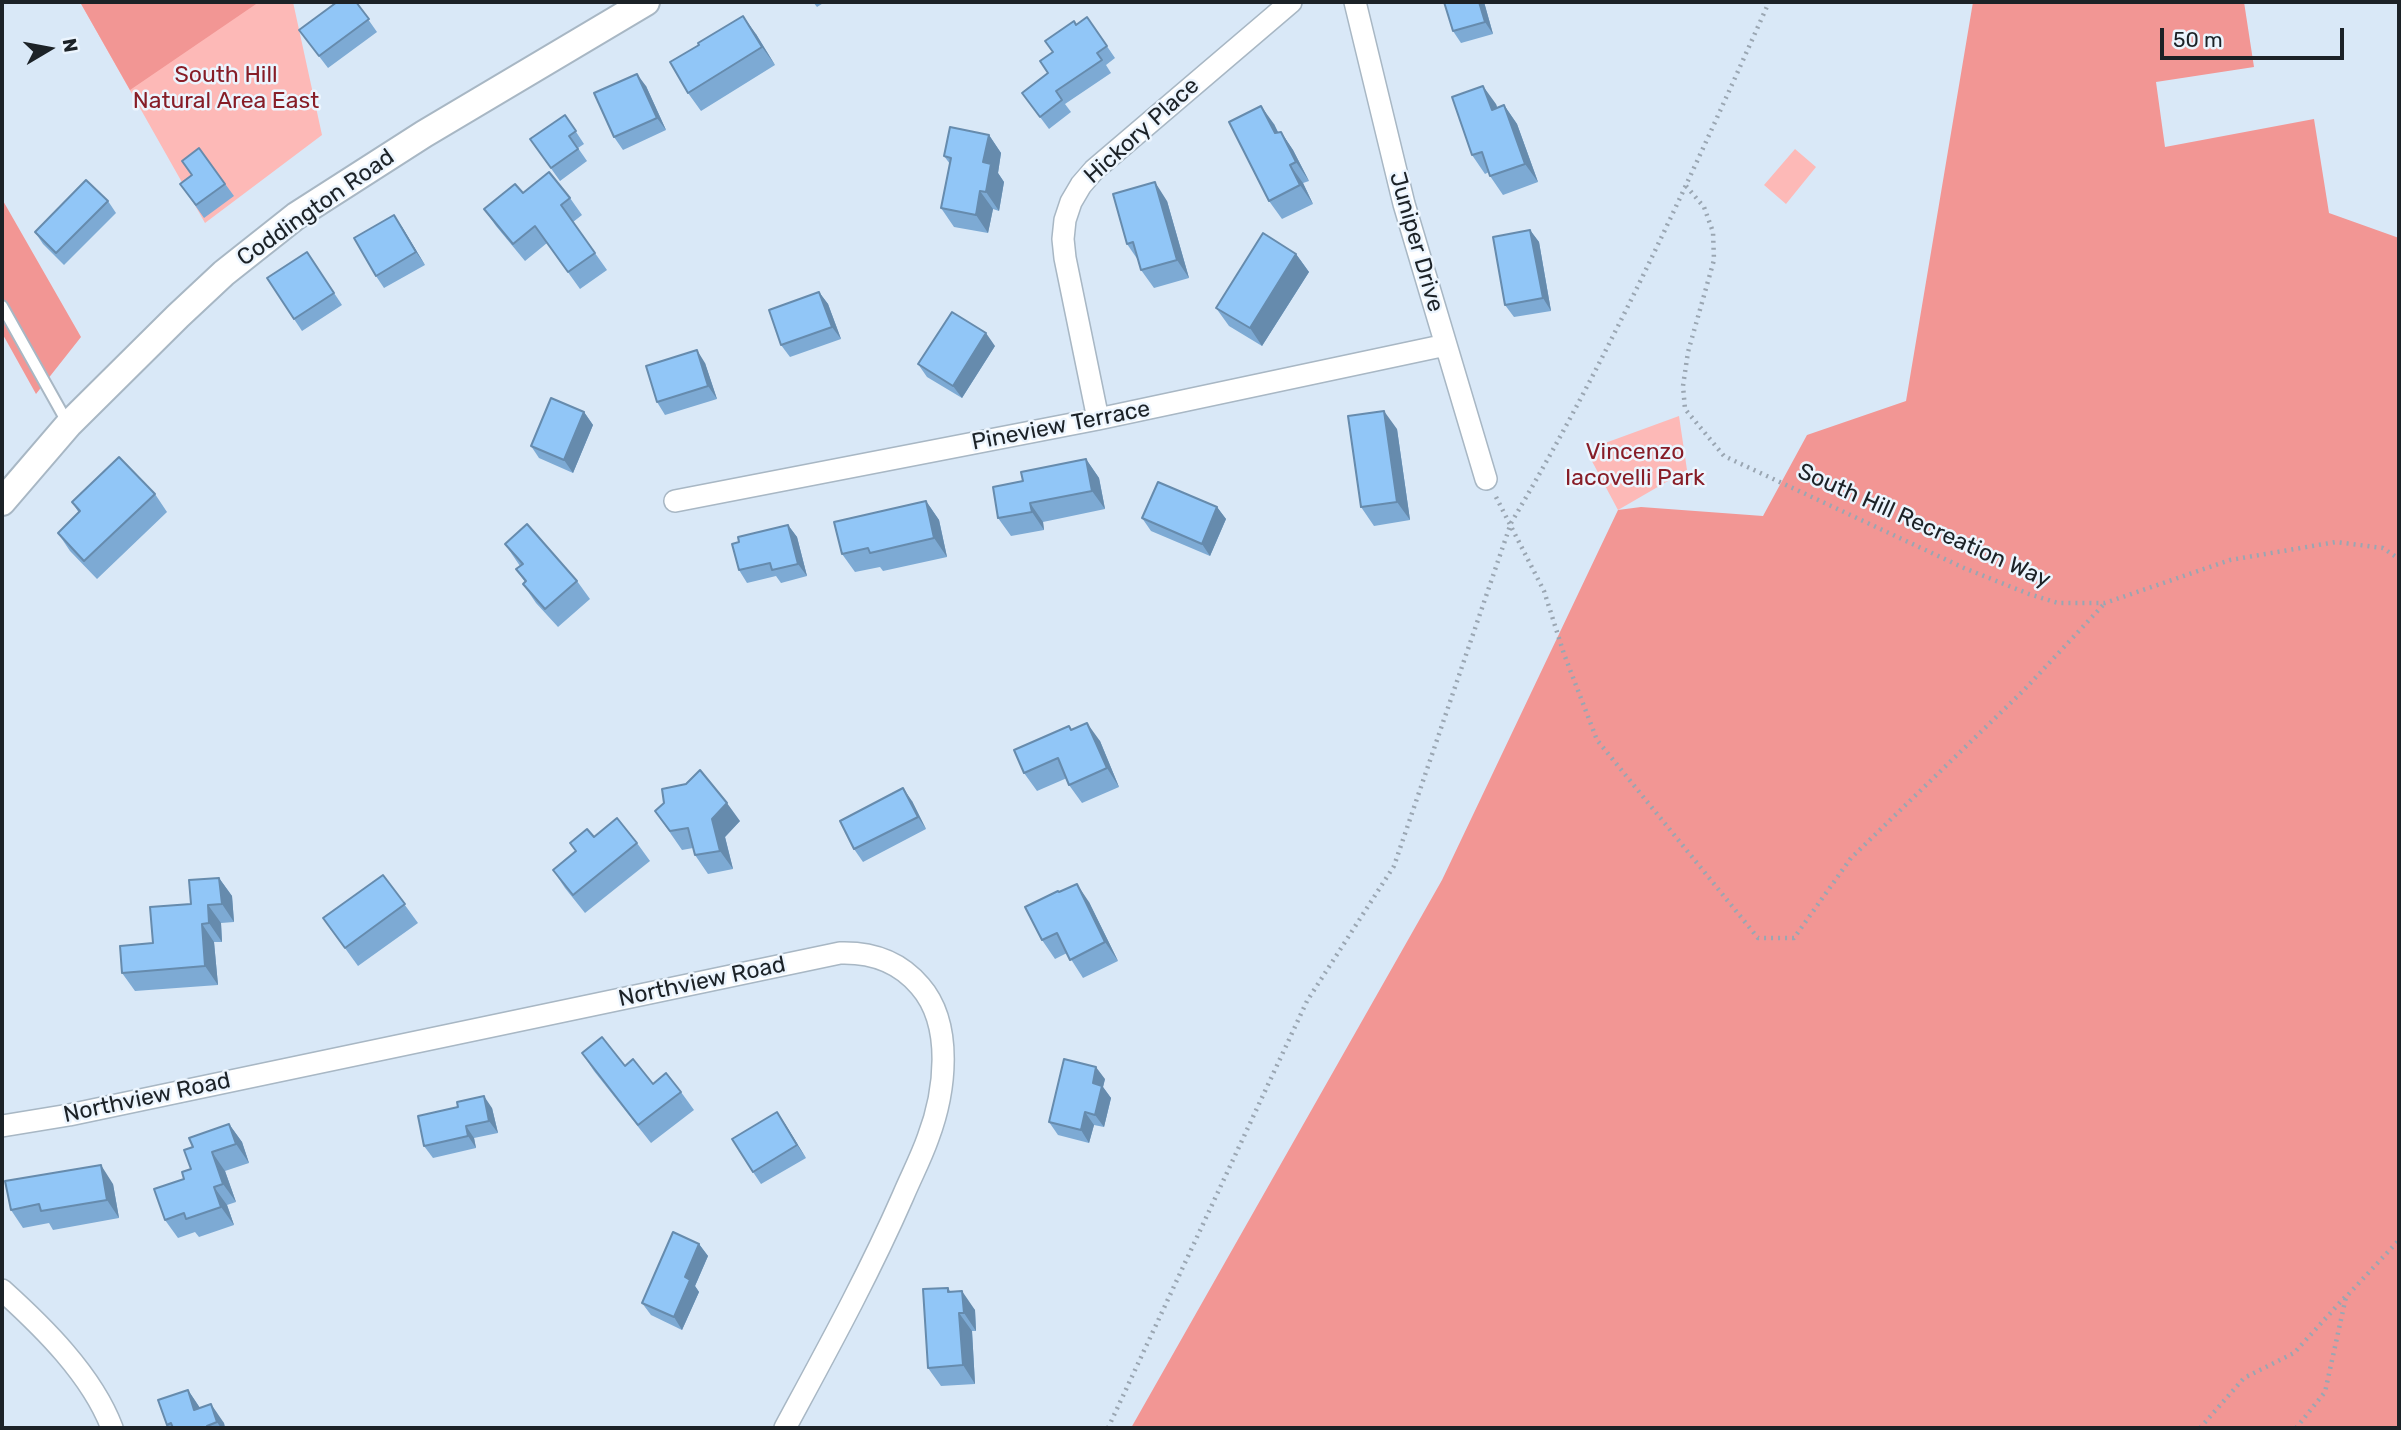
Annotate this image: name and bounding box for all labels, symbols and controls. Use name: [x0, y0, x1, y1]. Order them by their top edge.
north arrow: [14, 14, 84, 84]
scale bar: [2163, 14, 2347, 58]
text: 50 m: [2173, 27, 2223, 52]
text: N: [58, 37, 83, 54]
park label: South Hill Natural Area East: [133, 61, 319, 115]
street label: Hickory Place: [1079, 72, 1205, 190]
street label: Coddington Road: [232, 144, 400, 272]
street label: Juniper Drive: [1383, 169, 1449, 315]
street label: Pineview Terrace: [969, 395, 1153, 457]
park label: Vincenzo Iacovelli Park: [1565, 438, 1705, 492]
street label: South Hill Recreation Way: [1793, 458, 2055, 594]
street label: Northview Road: [616, 951, 788, 1013]
street label: Northview Road: [61, 1067, 233, 1129]

